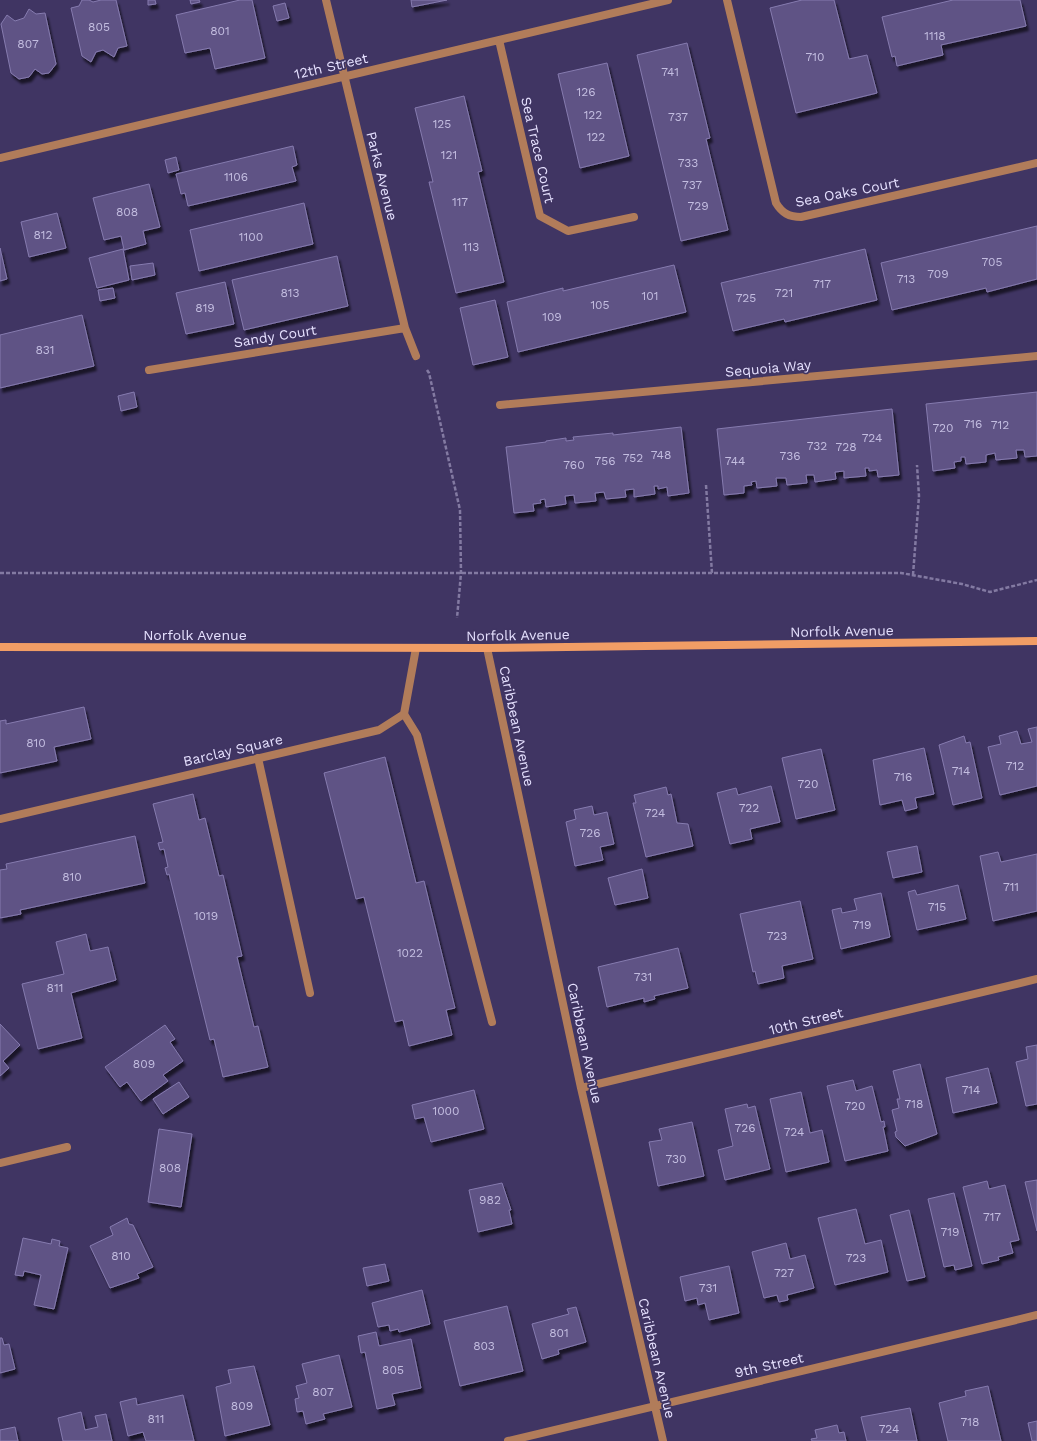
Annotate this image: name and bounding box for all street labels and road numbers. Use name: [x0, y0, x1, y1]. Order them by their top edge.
street label: 12th Street: [293, 50, 369, 82]
street label: Sea Trace Court: [518, 95, 558, 205]
street label: Parks Avenue: [363, 130, 401, 222]
street label: Sea Oaks Court: [794, 174, 900, 210]
street label: Sandy Court: [232, 322, 318, 350]
street label: Sequoia Way: [724, 356, 812, 380]
street label: Norfolk Avenue: [790, 622, 894, 640]
street label: Norfolk Avenue: [466, 626, 570, 644]
street label: Norfolk Avenue: [143, 627, 247, 643]
street label: Caribbean Avenue: [496, 664, 538, 788]
street label: Barclay Square: [182, 731, 284, 769]
street label: Caribbean Avenue: [564, 981, 606, 1105]
street label: 10th Street: [767, 1004, 845, 1038]
street label: Caribbean Avenue: [635, 1296, 679, 1420]
street label: 9th Street: [733, 1349, 805, 1381]

